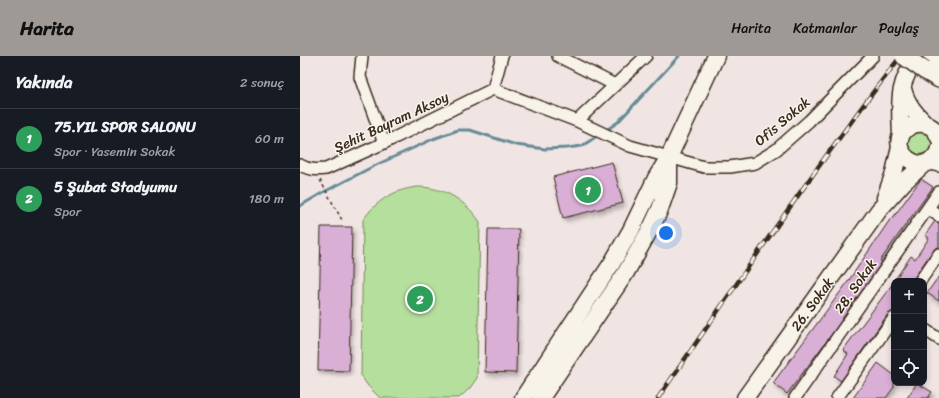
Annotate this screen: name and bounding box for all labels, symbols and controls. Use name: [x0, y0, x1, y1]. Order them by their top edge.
text: Harita: [20, 12, 74, 45]
text: Harita: [731, 16, 771, 41]
text: Katmanlar: [793, 16, 857, 41]
text: Paylaş: [879, 16, 919, 41]
text: Yakında: [16, 67, 72, 97]
text: 2 sonuç: [240, 71, 284, 94]
street label: Şehit Bayram Aksoy: [329, 84, 454, 160]
street label: Ofis Sokak: [749, 90, 816, 153]
text: 75.YIL SPOR SALONU: [54, 114, 196, 140]
text: 1: [26, 127, 32, 150]
text: 60 m: [255, 127, 284, 150]
text: Spor · Yasemin Sokak: [54, 140, 175, 163]
text: 5 Şubat Stadyumu: [54, 174, 177, 200]
pin: 1: [575, 175, 601, 205]
text: 2: [25, 187, 33, 210]
text: 180 m: [249, 187, 284, 210]
text: Spor: [54, 200, 81, 223]
your location: [656, 223, 676, 243]
street label: 28. Sokak: [827, 253, 884, 319]
street label: 26. Sokak: [784, 272, 841, 337]
map controls: [891, 278, 927, 386]
button: +: [891, 278, 927, 314]
pin: 2: [407, 284, 433, 314]
button: −: [891, 314, 927, 350]
button: locate: [891, 350, 927, 386]

